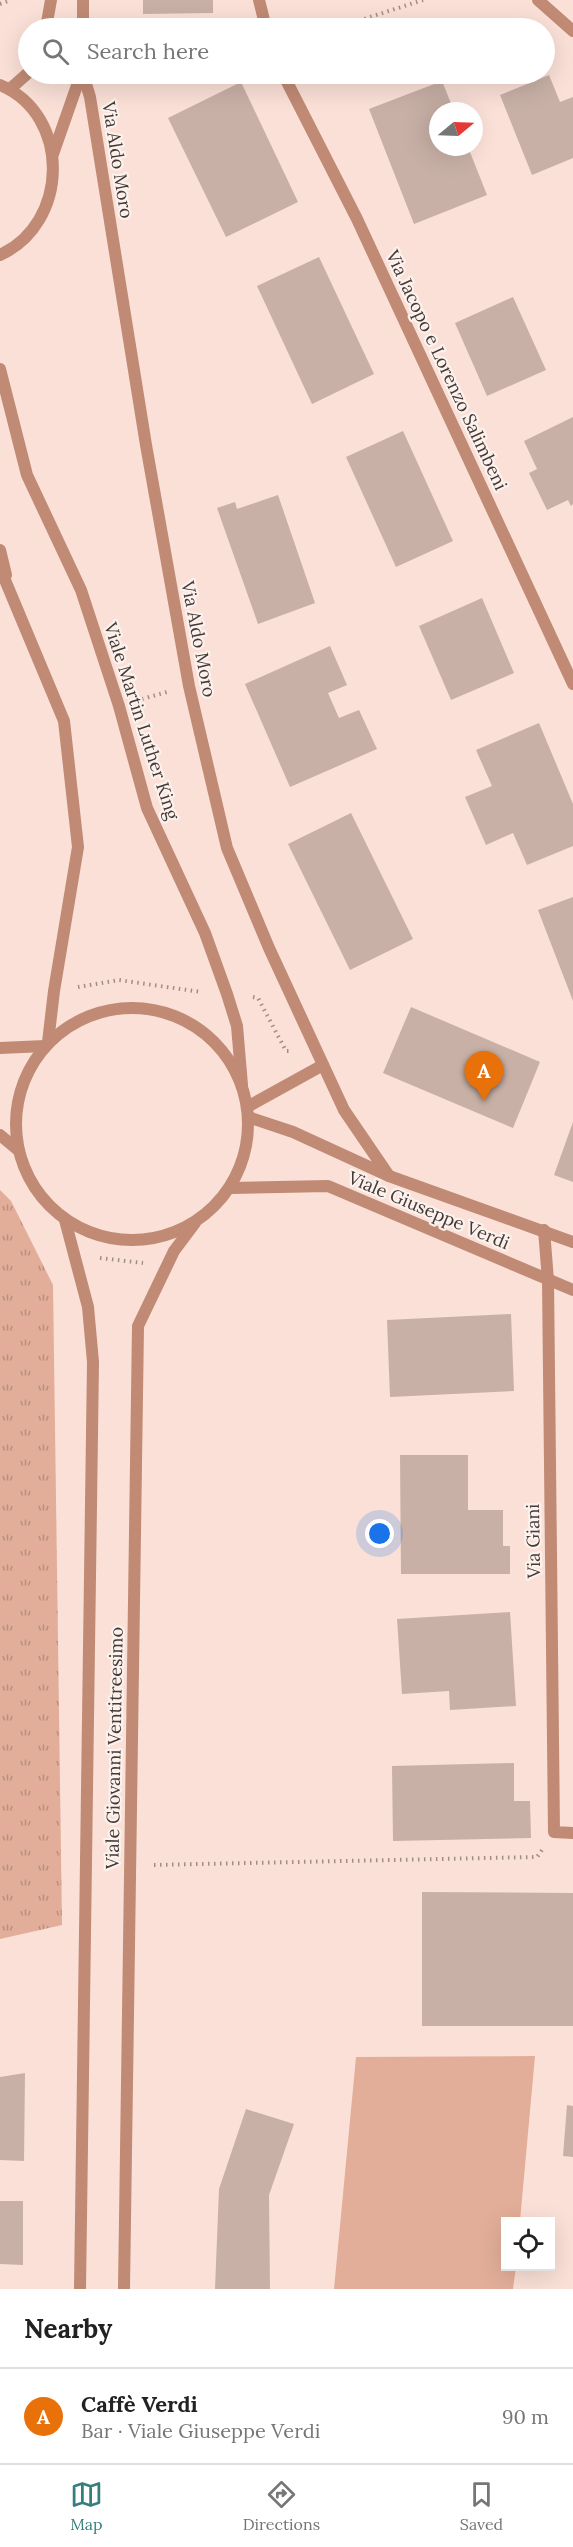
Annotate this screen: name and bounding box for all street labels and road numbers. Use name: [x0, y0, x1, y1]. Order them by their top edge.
street label: Via Aldo Moro: [97, 99, 139, 220]
street label: Via Jacopo e Lorenzo Salimbeni: [381, 245, 513, 494]
street label: Via Aldo Moro: [176, 578, 222, 699]
street label: Viale Martin Luther King: [99, 619, 185, 824]
street label: Viale Giuseppe Verdi: [344, 1165, 513, 1254]
street label: Via Giani: [521, 1504, 545, 1579]
street label: Viale Giovanni Ventitreesimo: [100, 1627, 128, 1870]

